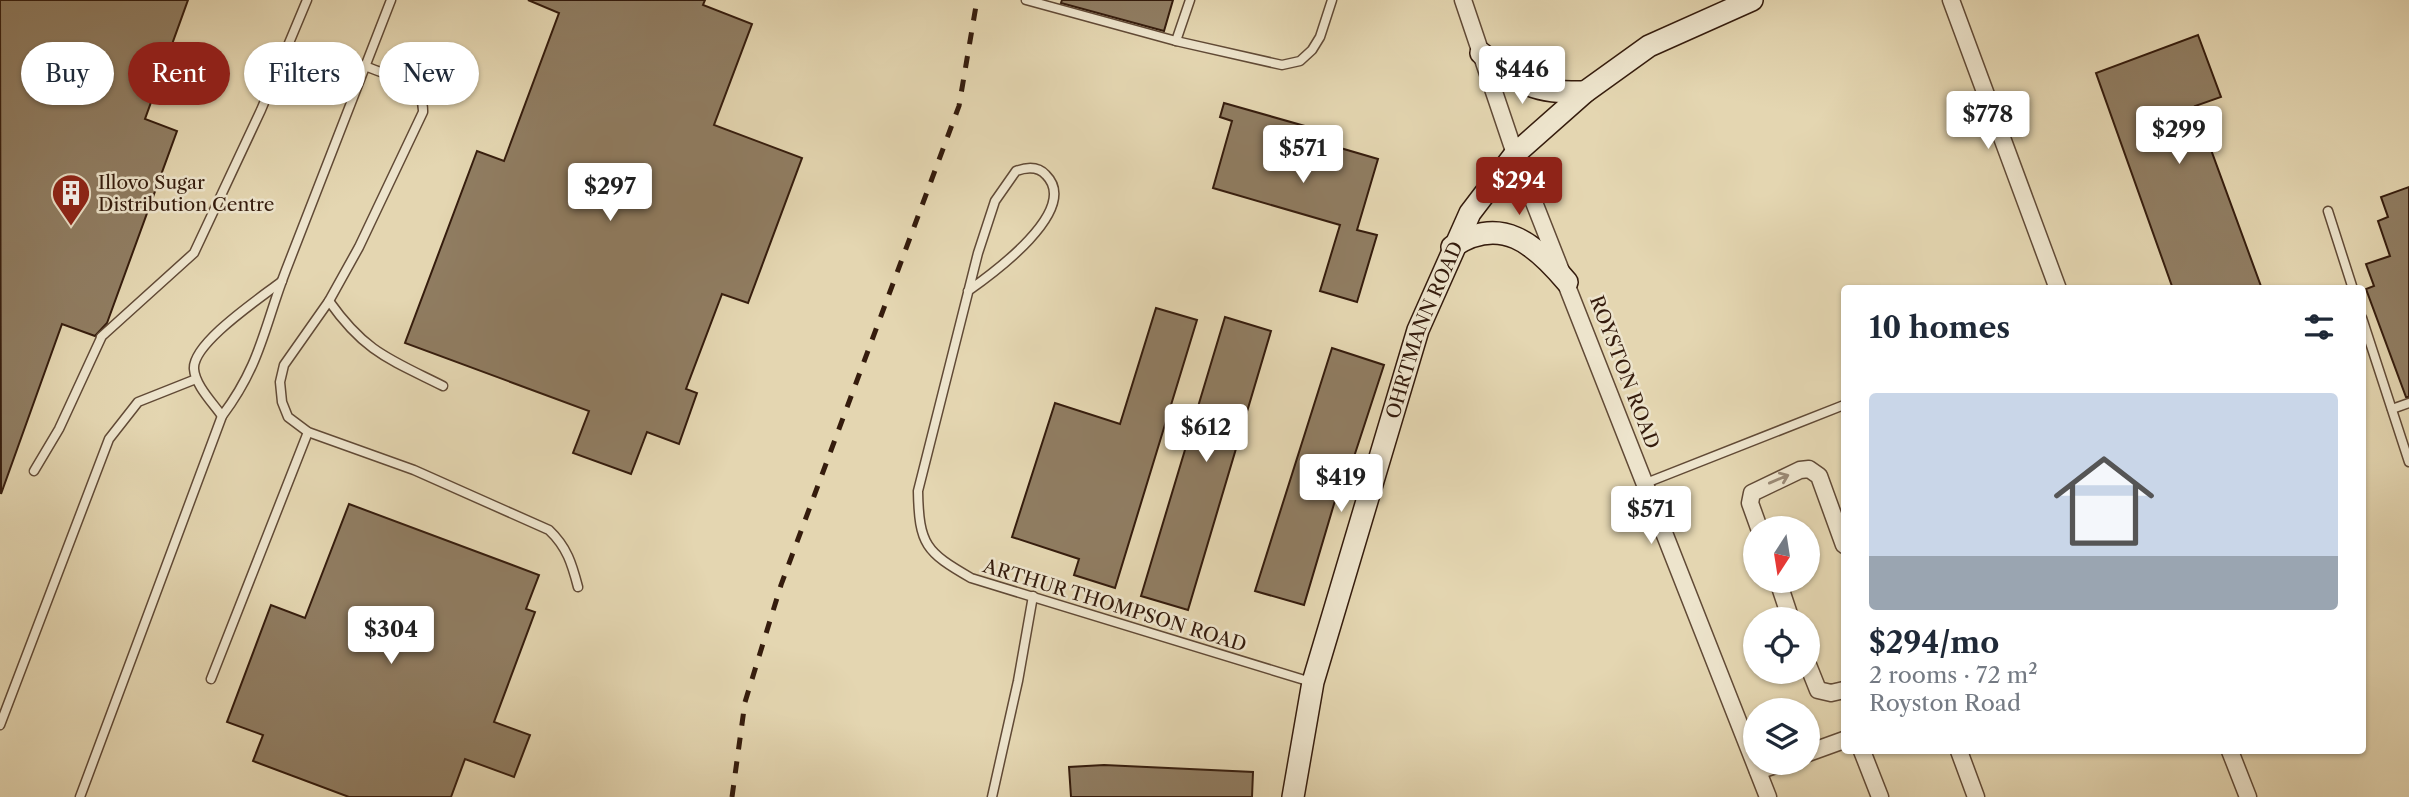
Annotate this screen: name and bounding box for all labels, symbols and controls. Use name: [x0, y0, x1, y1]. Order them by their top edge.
chip: Buy: [21, 42, 114, 105]
chip: Rent: [128, 42, 230, 105]
chip: Filters: [244, 42, 365, 105]
chip: New: [379, 42, 479, 105]
pin: $446: [1481, 46, 1563, 106]
text: $446: [1495, 55, 1549, 83]
pin: $778: [1947, 92, 2029, 151]
text: $778: [1962, 100, 2014, 128]
pin: $299: [2138, 106, 2220, 166]
text: $299: [2152, 115, 2206, 143]
pin: $571: [1262, 125, 1344, 185]
text: $571: [1279, 134, 1327, 162]
pin: $294: [1478, 158, 1560, 217]
pin: $297: [569, 164, 651, 223]
text: $294: [1492, 166, 1546, 194]
place label: Illovo Sugar Distribution Centre: [98, 171, 274, 216]
building icon: Illovo Sugar Distribution Centre: [50, 172, 92, 227]
text: $297: [584, 172, 636, 200]
street label: OHRTMANN ROAD: [1381, 238, 1468, 422]
street label: ROYSTON ROAD: [1585, 292, 1664, 452]
icon: filters: [2300, 308, 2338, 346]
text: 10 homes: [1869, 309, 2010, 346]
pin: $612: [1165, 405, 1247, 464]
text: $612: [1181, 413, 1231, 441]
icon: home: [2041, 438, 2167, 564]
pin: $419: [1300, 454, 1382, 514]
text: $419: [1316, 463, 1366, 491]
one-way arrow: [1767, 472, 1789, 485]
pin: $571: [1610, 486, 1692, 546]
text: $571: [1627, 495, 1675, 523]
north arrow: [1743, 516, 1820, 593]
map controls: [1743, 516, 1820, 775]
street label: ARTHUR THOMPSON ROAD: [979, 554, 1249, 657]
pin: $304: [350, 606, 432, 666]
button: locate: [1743, 607, 1820, 684]
text: $304: [364, 615, 418, 643]
text: $294/mo: [1869, 624, 1999, 661]
text: 2 rooms · 72 m²: [1869, 661, 2038, 689]
text: Royston Road: [1869, 689, 2021, 717]
button: layers: [1743, 698, 1820, 775]

